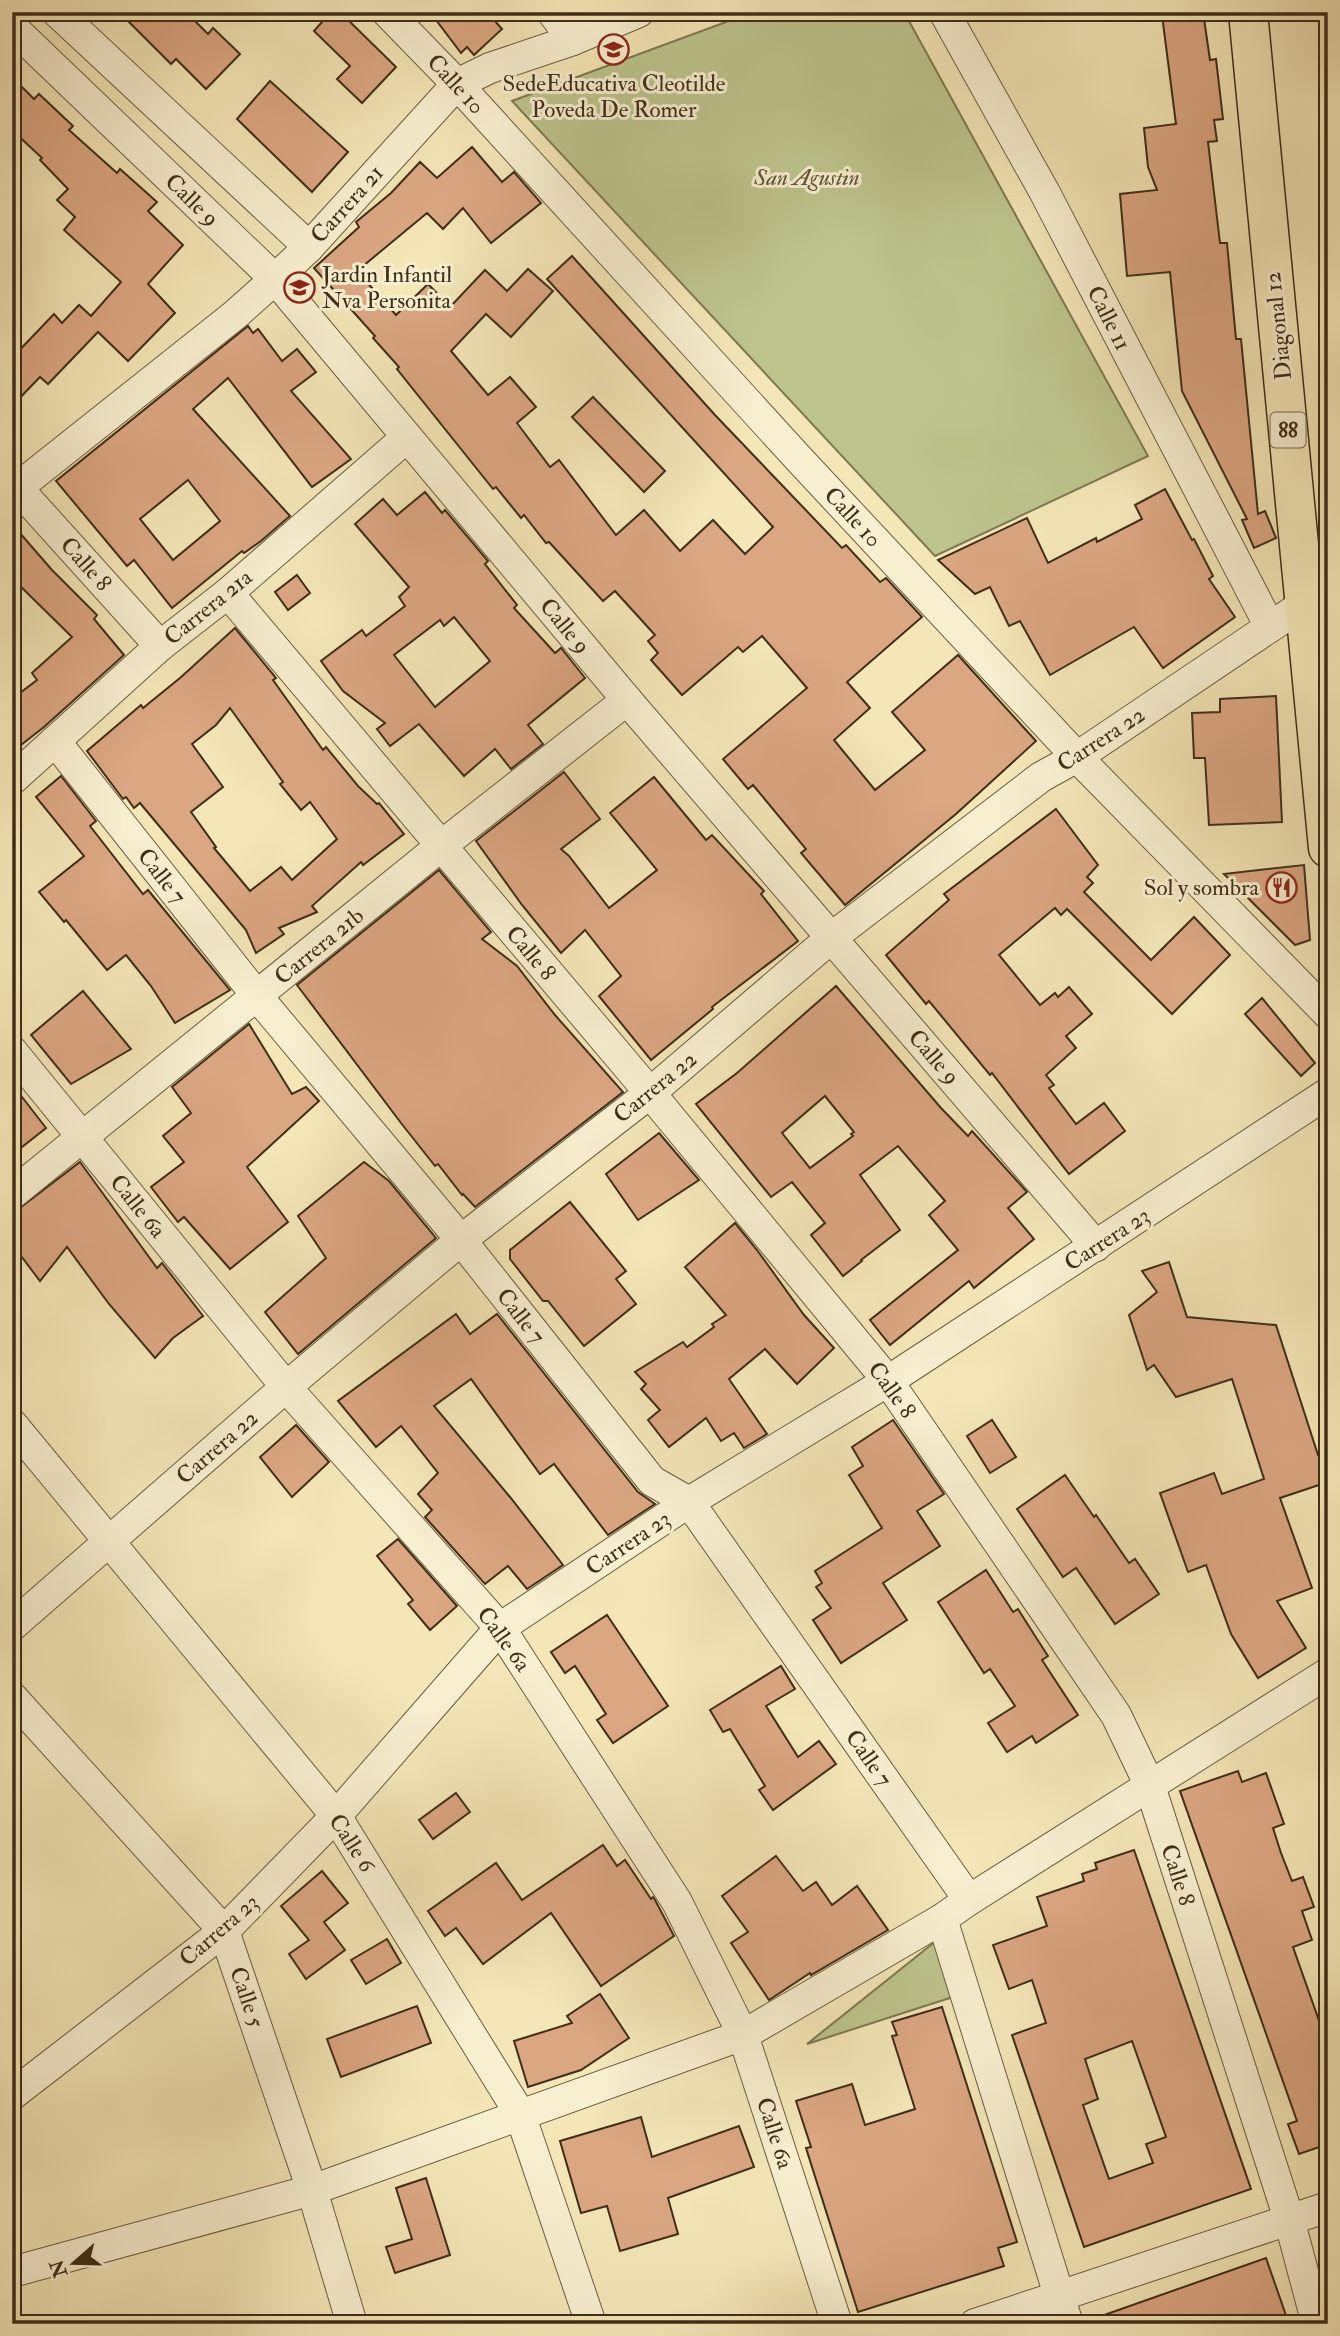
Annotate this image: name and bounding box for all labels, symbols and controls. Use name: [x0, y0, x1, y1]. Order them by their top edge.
school or university icon: SedeEducativa Cleotilde Poveda De Romer: [597, 32, 631, 66]
street label: Calle 10: [421, 48, 491, 120]
place label: SedeEducativa Cleotilde Poveda De Romer: [503, 69, 726, 124]
street label: Carrera 21: [304, 159, 390, 249]
park label: San Agustin: [753, 163, 860, 192]
street label: Calle 9: [159, 167, 225, 233]
place label: Jardin Infantil Nva Personita: [321, 260, 452, 315]
school or university icon: Jardin Infantil Nva Personita: [282, 270, 316, 304]
street label: Diagonal 12: [1258, 270, 1298, 382]
street label: Calle 11: [1080, 281, 1138, 355]
road number: 88: [1270, 412, 1306, 448]
street label: Calle 10: [818, 481, 888, 553]
street label: Calle 8: [54, 531, 118, 597]
street label: Carrera 21a: [158, 562, 258, 651]
street label: Calle 9: [533, 592, 597, 660]
street label: Carrera 22: [1052, 700, 1150, 778]
street label: Calle 7: [131, 842, 193, 910]
restaurant icon: Sol y sombra: [1265, 870, 1299, 904]
place label: Sol y sombra: [1144, 873, 1260, 902]
street label: Carrera 21b: [268, 901, 370, 991]
street label: Calle 8: [500, 919, 563, 987]
street label: Calle 9: [902, 1023, 966, 1091]
street label: Carrera 22: [607, 1045, 703, 1129]
street label: Calle 6a: [104, 1168, 173, 1244]
street label: Carrera 23: [1059, 1201, 1155, 1277]
street label: Calle 7: [490, 1282, 552, 1350]
street label: Calle 8: [862, 1356, 922, 1424]
street label: Carrera 22: [170, 1404, 264, 1490]
street label: Carrera 23: [580, 1504, 676, 1582]
street label: Calle 6a: [471, 1601, 538, 1678]
street label: Calle 7: [839, 1724, 899, 1792]
street label: Calle 6: [322, 1808, 382, 1879]
street label: Calle 8: [1154, 1840, 1202, 1910]
street label: Carrera 23: [173, 1887, 265, 1973]
street label: Calle 5: [223, 1963, 271, 2031]
street label: Calle 6a: [750, 2094, 800, 2173]
north arrow: [38, 2228, 108, 2298]
text: N: [44, 2255, 73, 2282]

